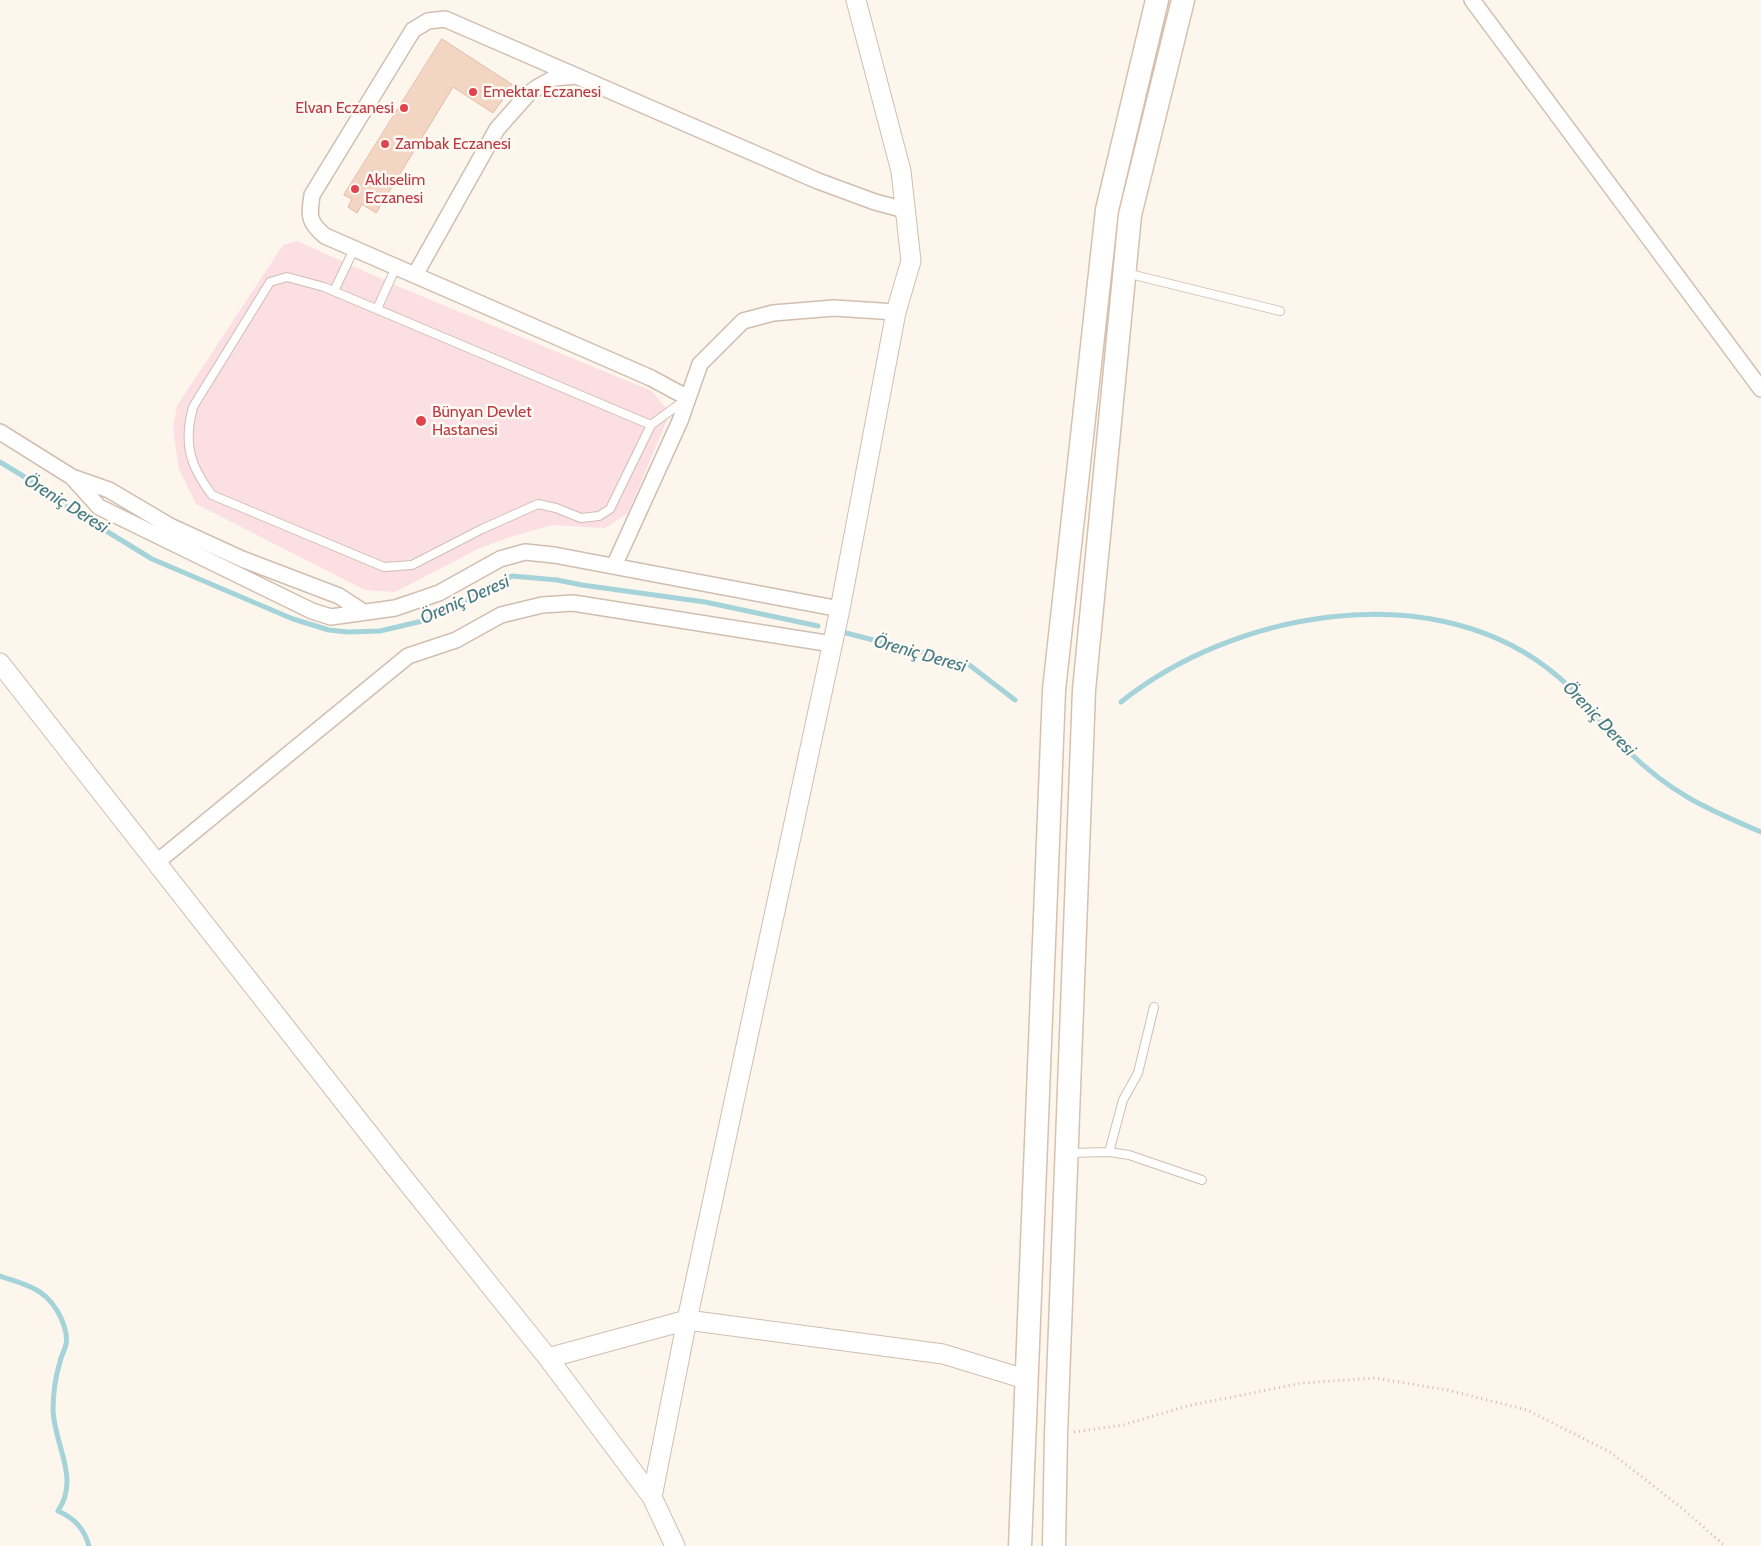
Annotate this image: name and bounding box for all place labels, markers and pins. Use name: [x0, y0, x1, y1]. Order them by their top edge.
place label: Emektar Eczanesi: [483, 82, 601, 102]
marker: Emektar Eczanesi: [467, 86, 479, 98]
place label: Elvan Eczanesi: [295, 98, 394, 118]
marker: Elvan Eczanesi: [398, 102, 410, 114]
place label: Zambak Eczanesi: [395, 134, 511, 154]
marker: Zambak Eczanesi: [379, 138, 391, 150]
place label: Aklıselim Eczanesi: [365, 170, 425, 208]
marker: Aklıselim Eczanesi: [349, 183, 361, 195]
place label: Bünyan Devlet Hastanesi: [432, 402, 532, 440]
marker: Bünyan Devlet Hastanesi: [414, 414, 428, 428]

